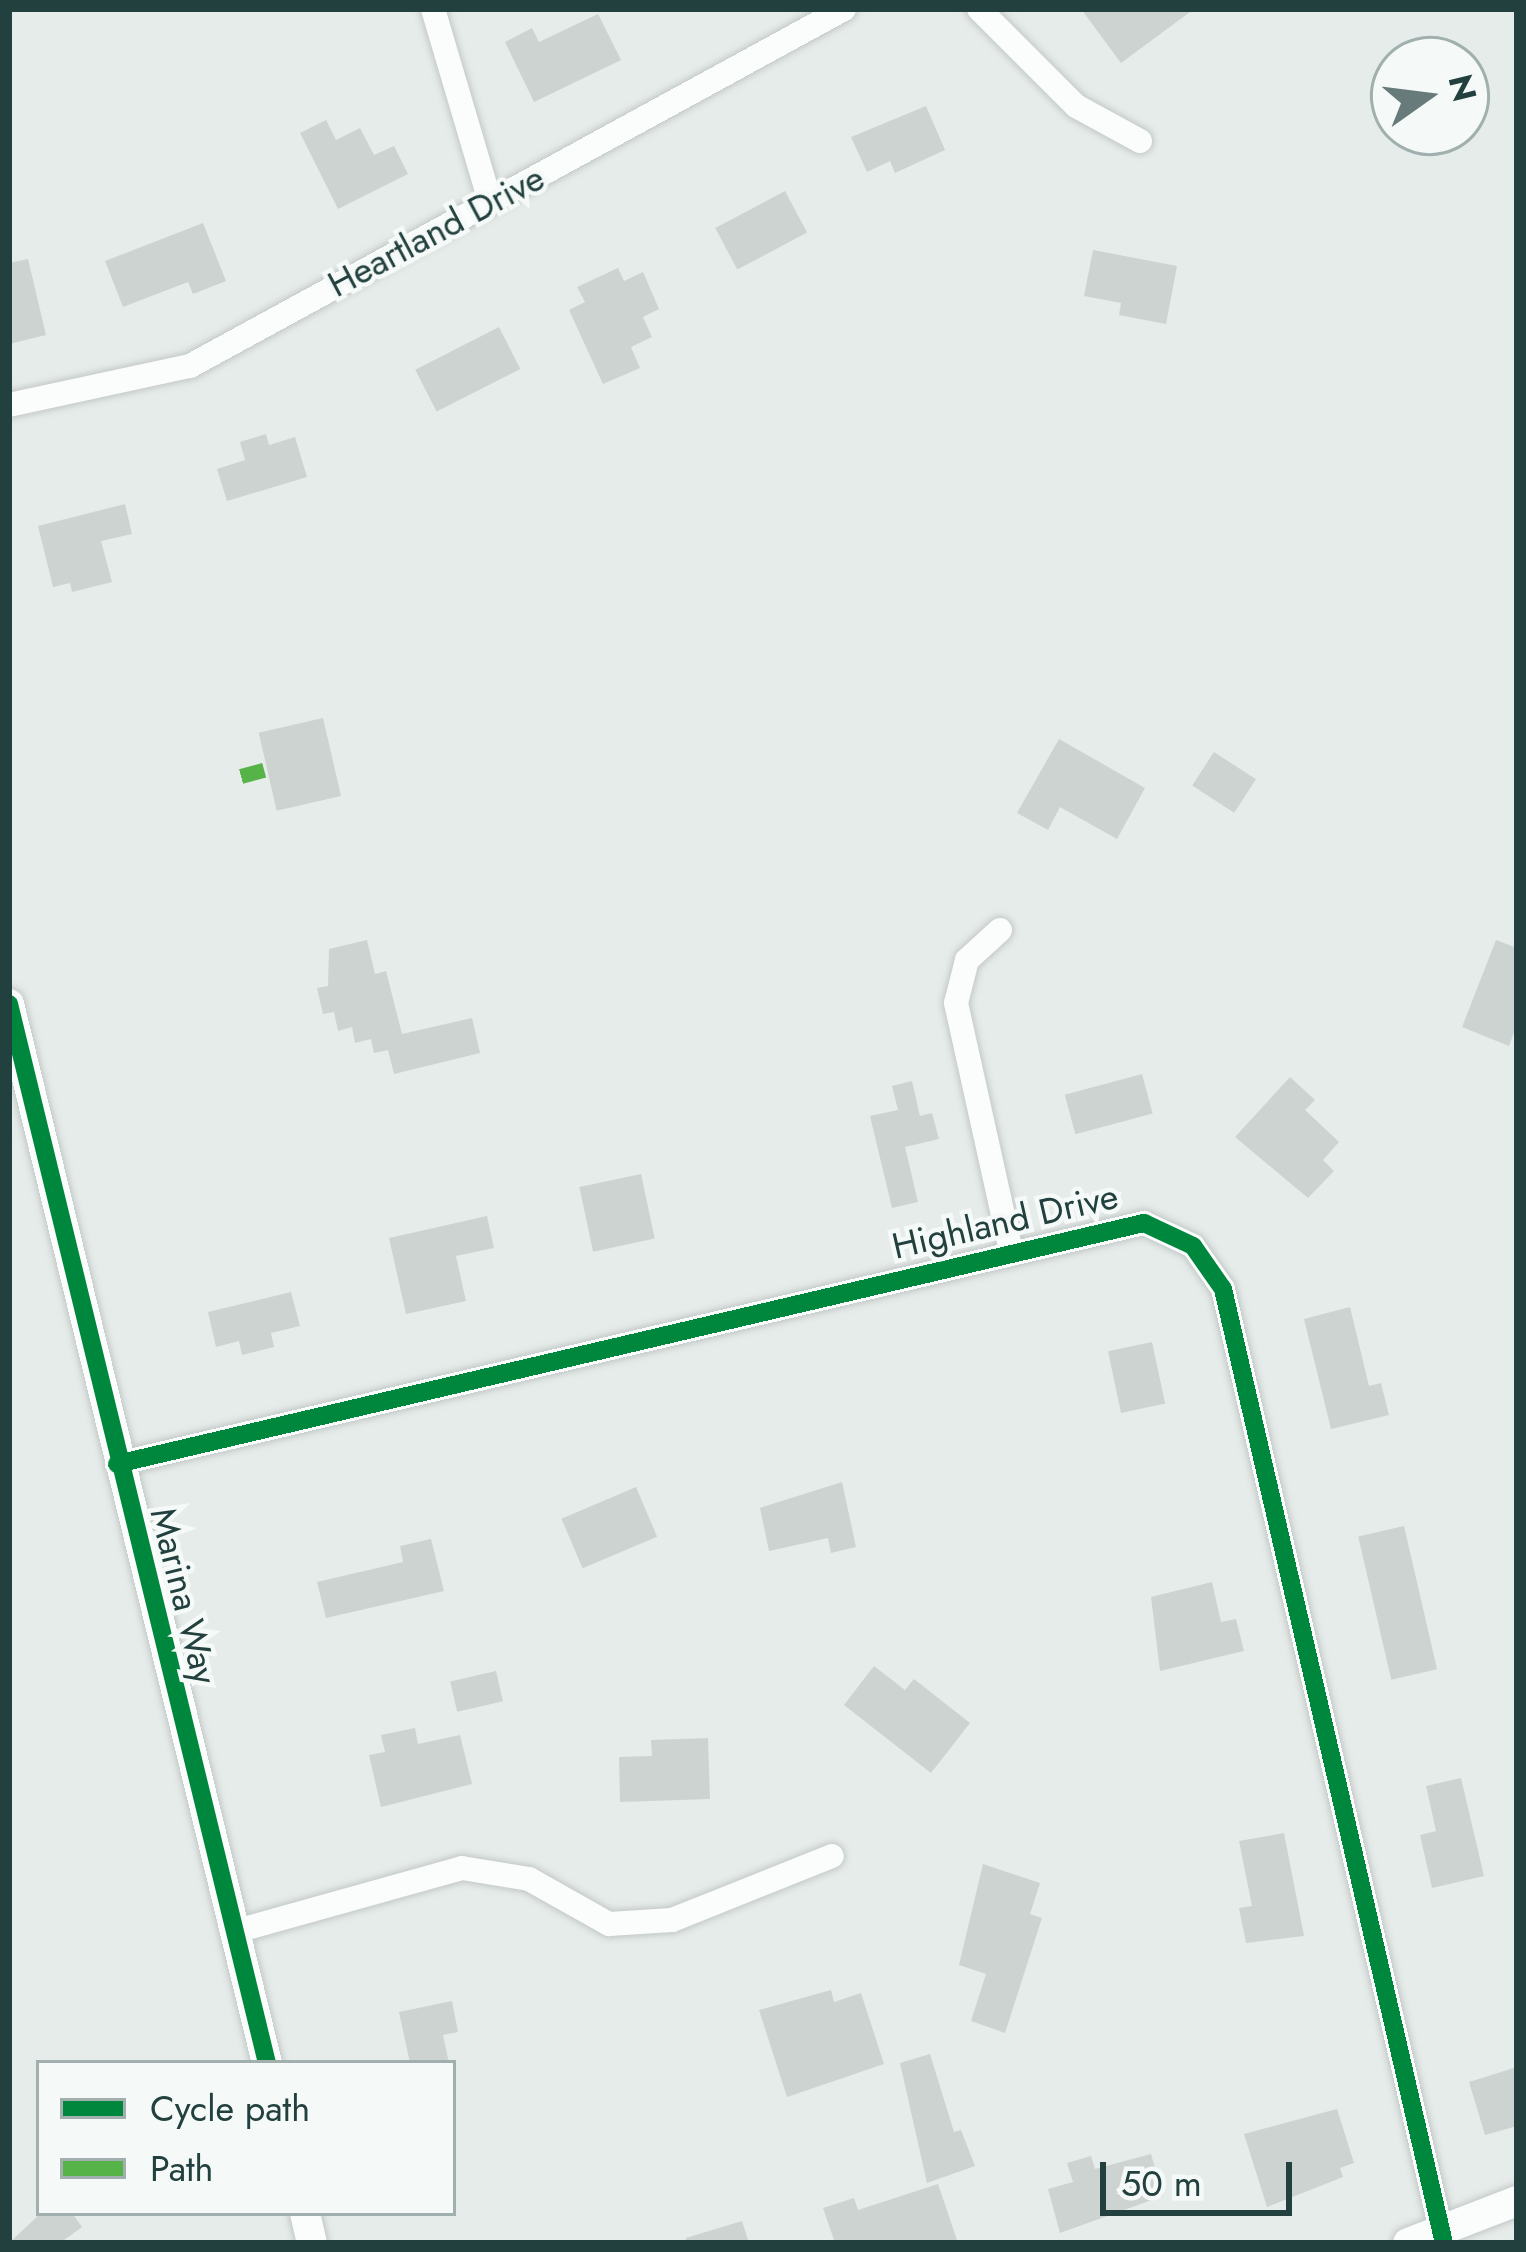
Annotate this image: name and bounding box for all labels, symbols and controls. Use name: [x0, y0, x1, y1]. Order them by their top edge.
north arrow: [1370, 36, 1490, 156]
text: N: [1437, 69, 1488, 106]
street label: Heartland Drive: [321, 156, 551, 306]
street label: Highland Drive: [888, 1174, 1122, 1268]
street label: Marina Way: [141, 1503, 227, 1689]
legend: [36, 2060, 456, 2216]
text: Cycle path: [150, 2082, 310, 2134]
scale bar: [1106, 2138, 1298, 2212]
text: Path: [150, 2142, 214, 2194]
text: 50 m: [1121, 2157, 1202, 2209]

